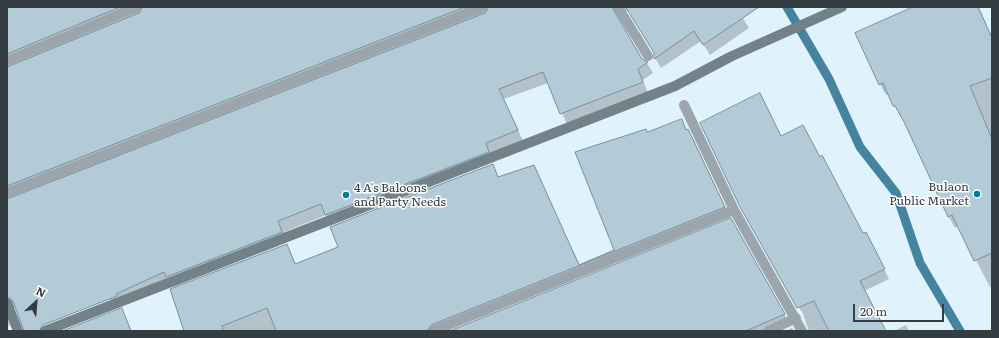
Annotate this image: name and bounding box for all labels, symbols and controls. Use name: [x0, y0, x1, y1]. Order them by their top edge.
place label: Bulaon Public Market: [889, 180, 969, 208]
place label: 4 A's Baloons and Party Needs: [354, 181, 446, 209]
marker: Bulaon Public Market: [972, 189, 982, 199]
marker: 4 A's Baloons and Party Needs: [341, 190, 351, 200]
north arrow: [16, 282, 56, 322]
text: N: [34, 282, 49, 300]
scale bar: [855, 296, 946, 322]
text: 20 m: [860, 302, 887, 320]

